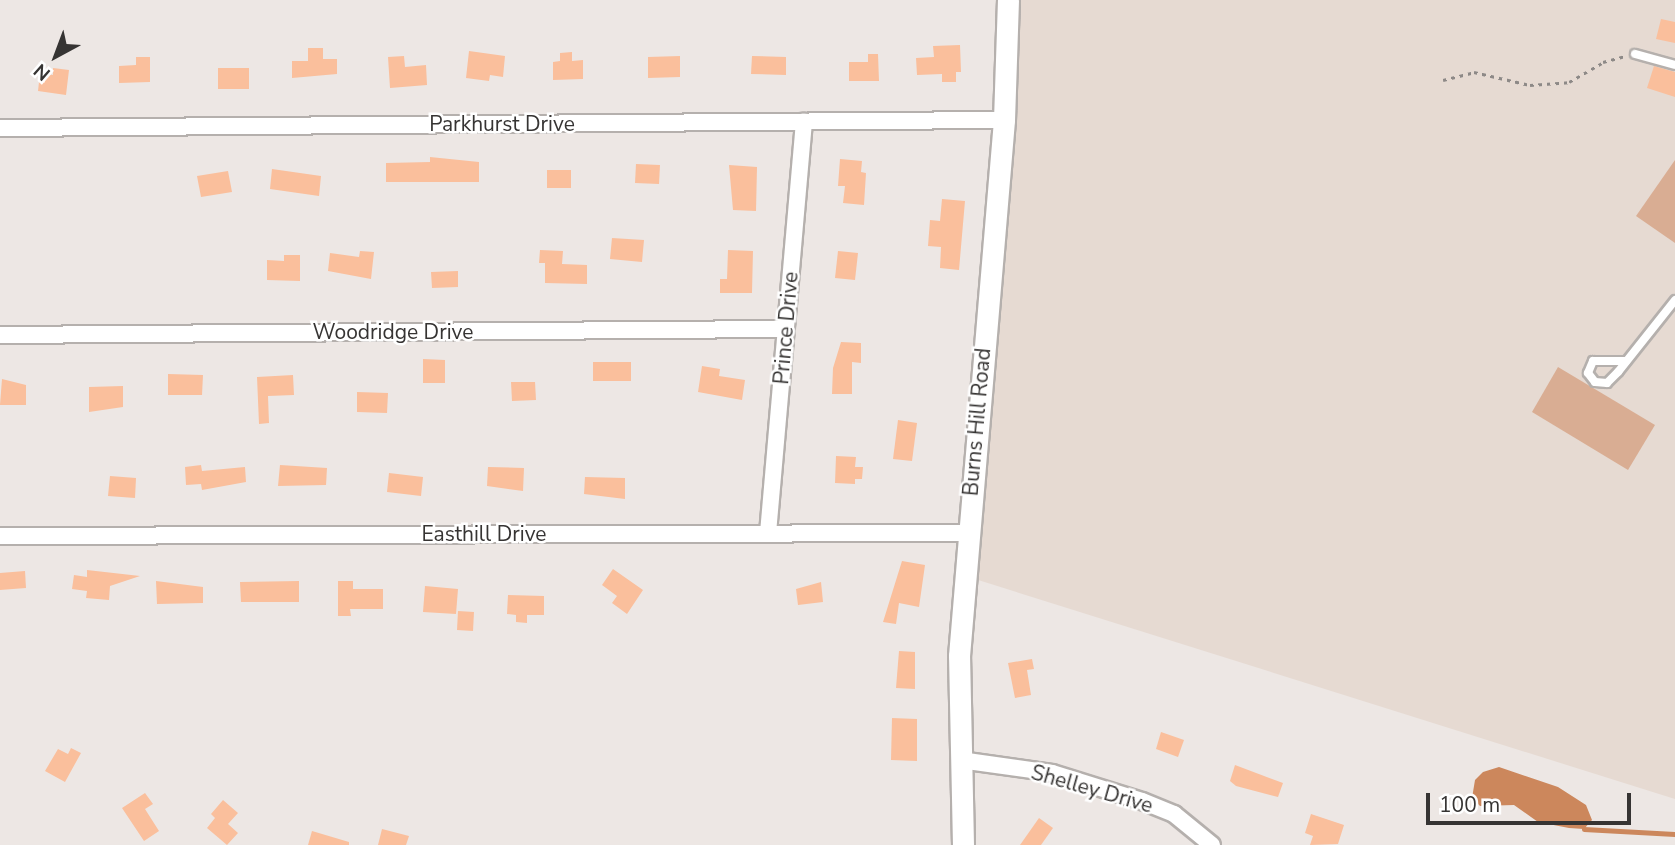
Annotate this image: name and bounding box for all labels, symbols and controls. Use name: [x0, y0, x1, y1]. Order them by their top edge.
north arrow: [21, 21, 91, 91]
text: N: [28, 57, 56, 86]
street label: Parkhurst Drive: [429, 111, 575, 137]
street label: Prince Drive: [769, 270, 803, 386]
street label: Woodridge Drive: [313, 319, 473, 345]
street label: Burns Hill Road: [958, 347, 996, 497]
street label: Easthill Drive: [422, 521, 546, 547]
street label: Shelley Drive: [1028, 760, 1156, 818]
scale bar: [1430, 778, 1635, 822]
text: 100 m: [1439, 791, 1500, 819]

